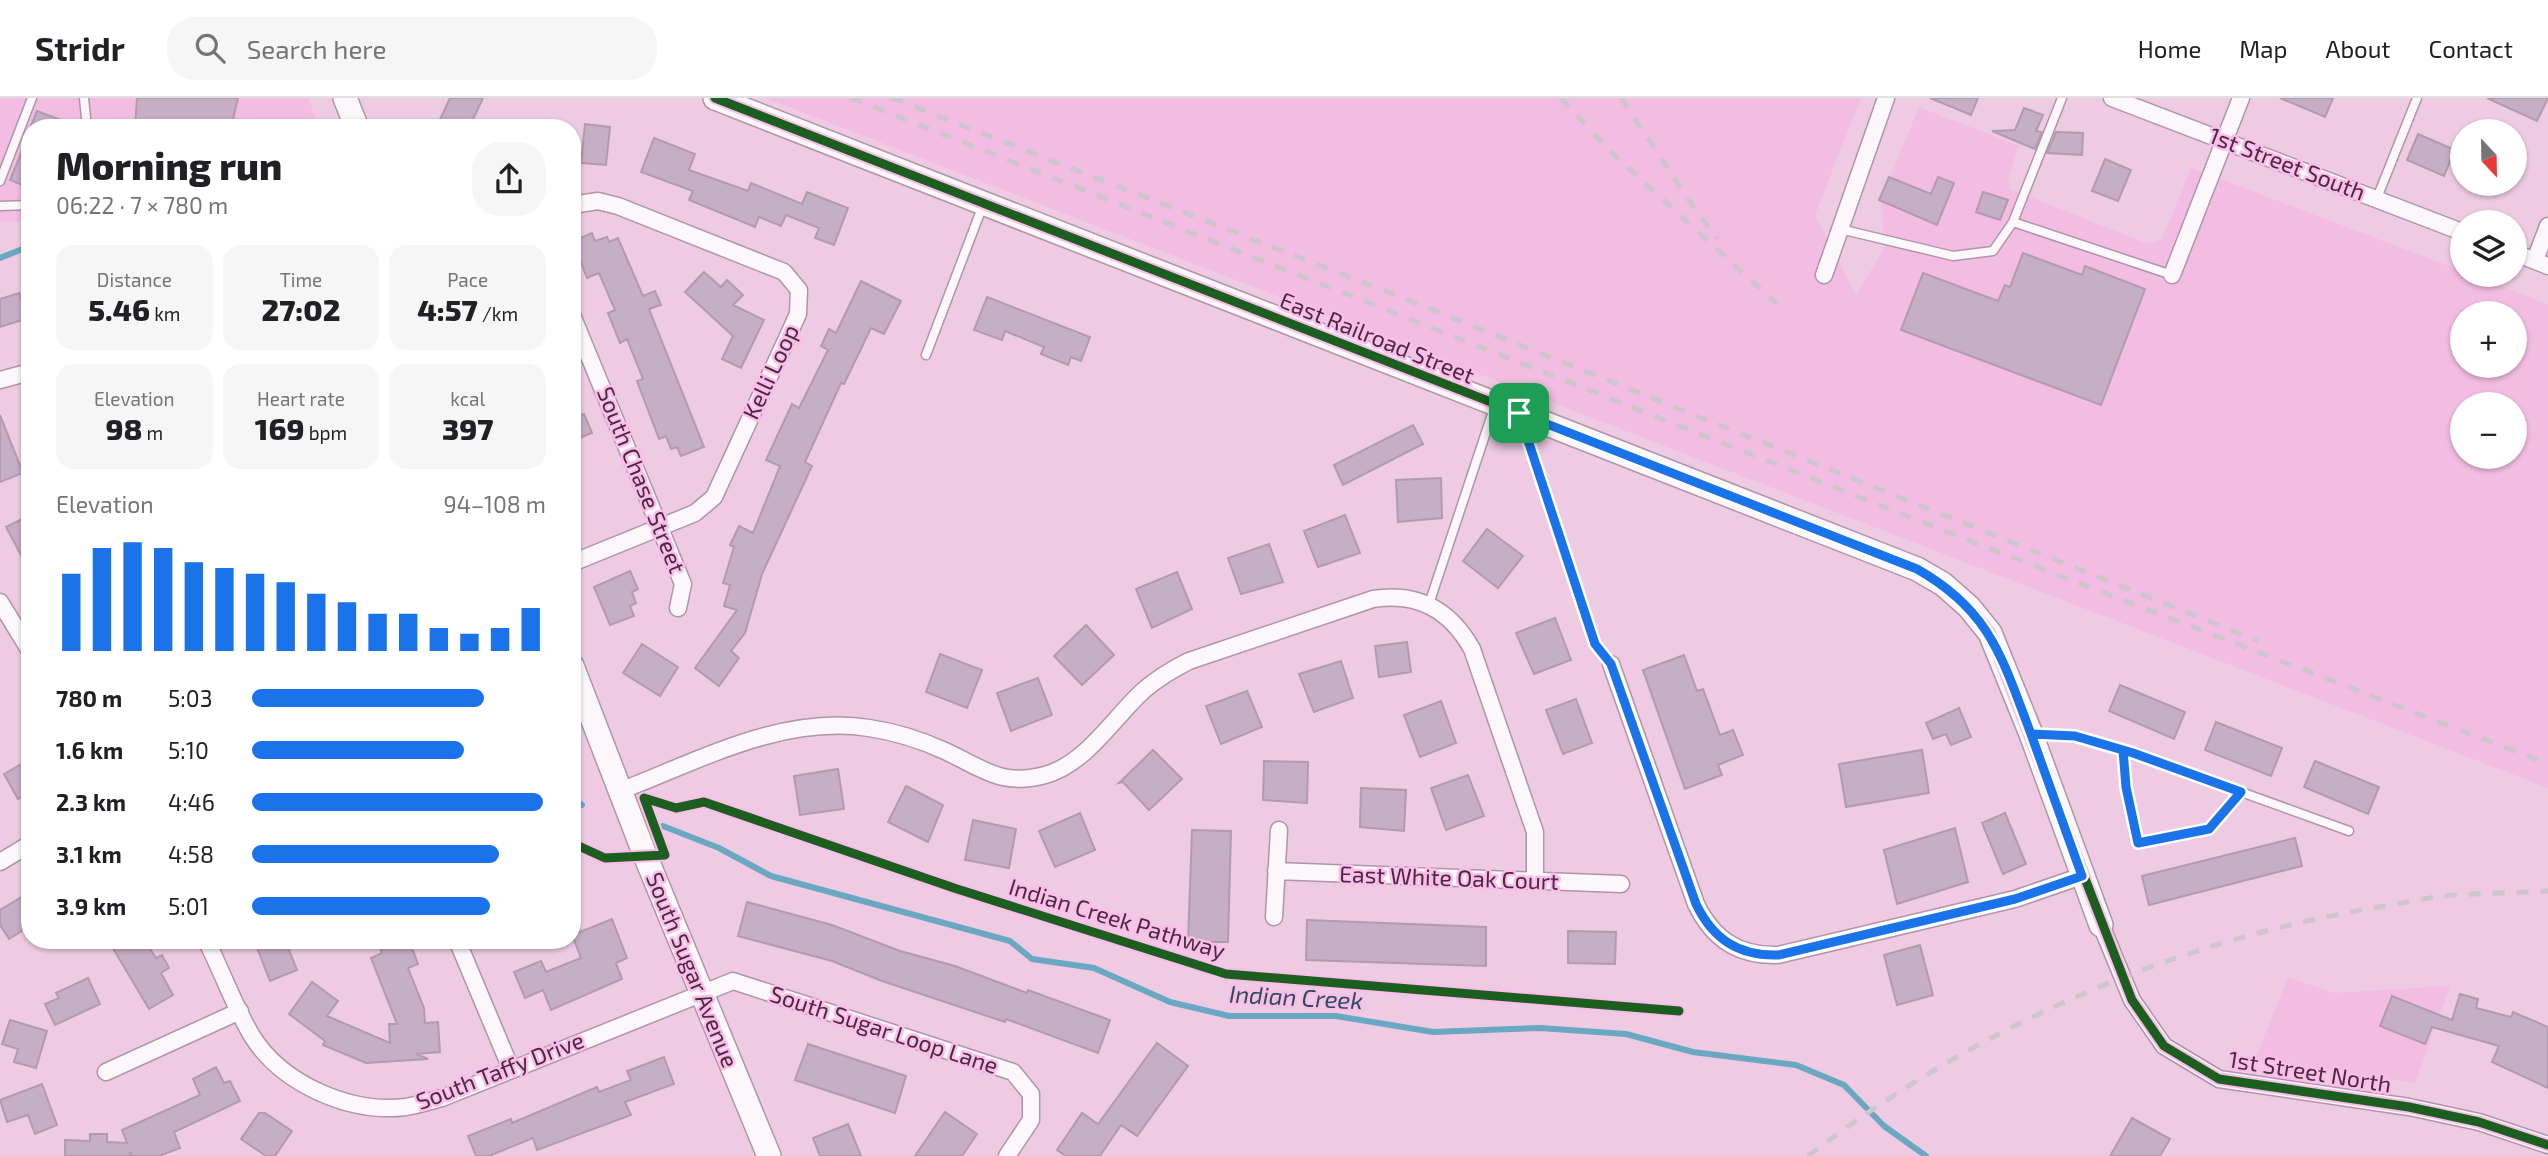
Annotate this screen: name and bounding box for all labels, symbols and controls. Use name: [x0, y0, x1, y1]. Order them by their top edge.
search box: [167, 17, 657, 80]
text: Stridr: [35, 28, 125, 68]
icon: search: [191, 29, 229, 67]
text: Search here: [247, 33, 386, 64]
text: Home: [2138, 34, 2201, 63]
text: Map: [2239, 34, 2287, 63]
text: About: [2325, 34, 2391, 63]
text: Contact: [2429, 34, 2513, 63]
north arrow: [2450, 119, 2527, 196]
map controls: [2450, 119, 2527, 469]
street label: 1st Street South: [2205, 120, 2369, 206]
text: Morning run: [56, 142, 282, 188]
button: share: [472, 142, 546, 216]
text: 06:22 · 7 × 780 m: [56, 191, 228, 219]
button: layers: [2450, 210, 2527, 287]
text: Distance: [97, 268, 172, 291]
text: Time: [280, 268, 322, 291]
text: Pace: [447, 268, 488, 291]
street label: East Railroad Street: [1276, 285, 1479, 389]
text: 5.46: [88, 291, 150, 327]
text: 27:02: [262, 291, 340, 327]
text: 4:57: [417, 291, 478, 327]
button: +: [2450, 301, 2527, 378]
text: km: [150, 302, 181, 325]
text: /km: [478, 302, 518, 325]
street label: Kelli Loop: [736, 320, 804, 423]
street label: South Chase Street: [592, 382, 692, 577]
pin: [1489, 383, 1549, 443]
text: Elevation: [94, 387, 175, 410]
text: Heart rate: [257, 387, 345, 410]
text: kcal: [450, 387, 485, 410]
button: −: [2450, 392, 2527, 469]
icon: arrive: [1500, 394, 1538, 432]
text: 98: [105, 410, 142, 446]
text: 169: [255, 410, 304, 446]
text: 397: [442, 410, 493, 446]
text: m: [142, 421, 163, 444]
text: bpm: [304, 421, 347, 444]
text: Elevation: [56, 490, 154, 518]
text: 94–108 m: [444, 490, 546, 518]
text: 780 m: [56, 684, 122, 712]
text: 5:03: [168, 684, 212, 712]
text: 1.6 km: [56, 736, 123, 764]
text: 5:10: [168, 736, 209, 764]
text: 2.3 km: [56, 788, 126, 816]
text: 4:46: [168, 788, 215, 816]
text: 3.1 km: [56, 840, 122, 868]
text: 4:58: [168, 840, 214, 868]
street label: East White Oak Court: [1339, 859, 1560, 895]
street label: South Sugar Avenue: [641, 868, 745, 1071]
street label: Indian Creek Pathway: [1006, 872, 1229, 964]
text: 3.9 km: [56, 892, 126, 920]
text: 5:01: [168, 892, 209, 920]
street label: South Sugar Loop Lane: [767, 979, 1002, 1079]
water label: Indian Creek: [1228, 979, 1364, 1014]
street label: South Taffy Drive: [412, 1025, 587, 1115]
street label: 1st Street North: [2227, 1044, 2394, 1098]

